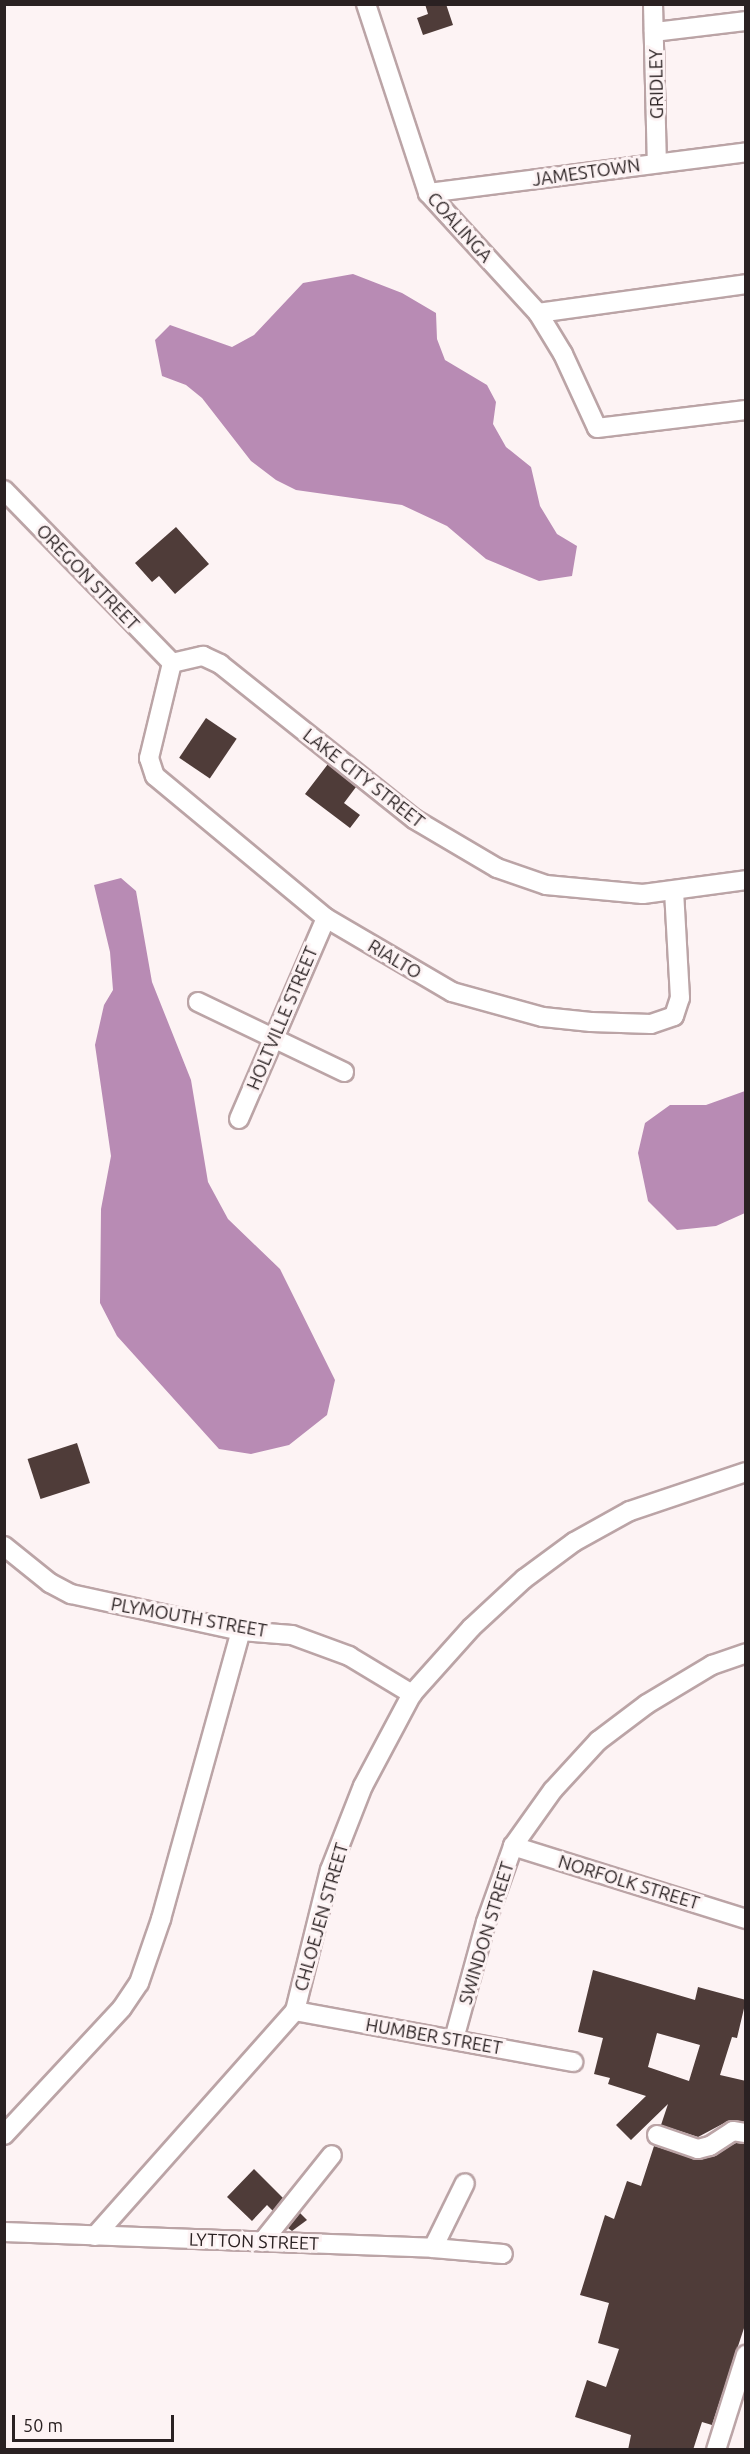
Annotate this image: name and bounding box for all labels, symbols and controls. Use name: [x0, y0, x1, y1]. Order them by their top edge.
street label: GRIDLEY: [645, 49, 667, 119]
street label: JAMESTOWN: [531, 154, 641, 190]
street label: COALINGA: [423, 188, 497, 266]
street label: OREGON STREET: [32, 520, 144, 634]
street label: LAKE CITY STREET: [299, 724, 429, 832]
street label: RIALTO: [364, 935, 426, 983]
street label: HOLTVILLE STREET: [242, 943, 322, 1093]
street label: PLYMOUTH STREET: [109, 1593, 269, 1641]
street label: CHLOEJEN STREET: [289, 1840, 353, 1994]
street label: NORFOLK STREET: [556, 1850, 702, 1914]
street label: SWINDON STREET: [454, 1859, 518, 2007]
street label: HUMBER STREET: [364, 2013, 504, 2059]
street label: LYTTON STREET: [189, 2228, 319, 2254]
scale bar: [15, 2403, 177, 2441]
text: 50 m: [23, 2415, 63, 2435]

